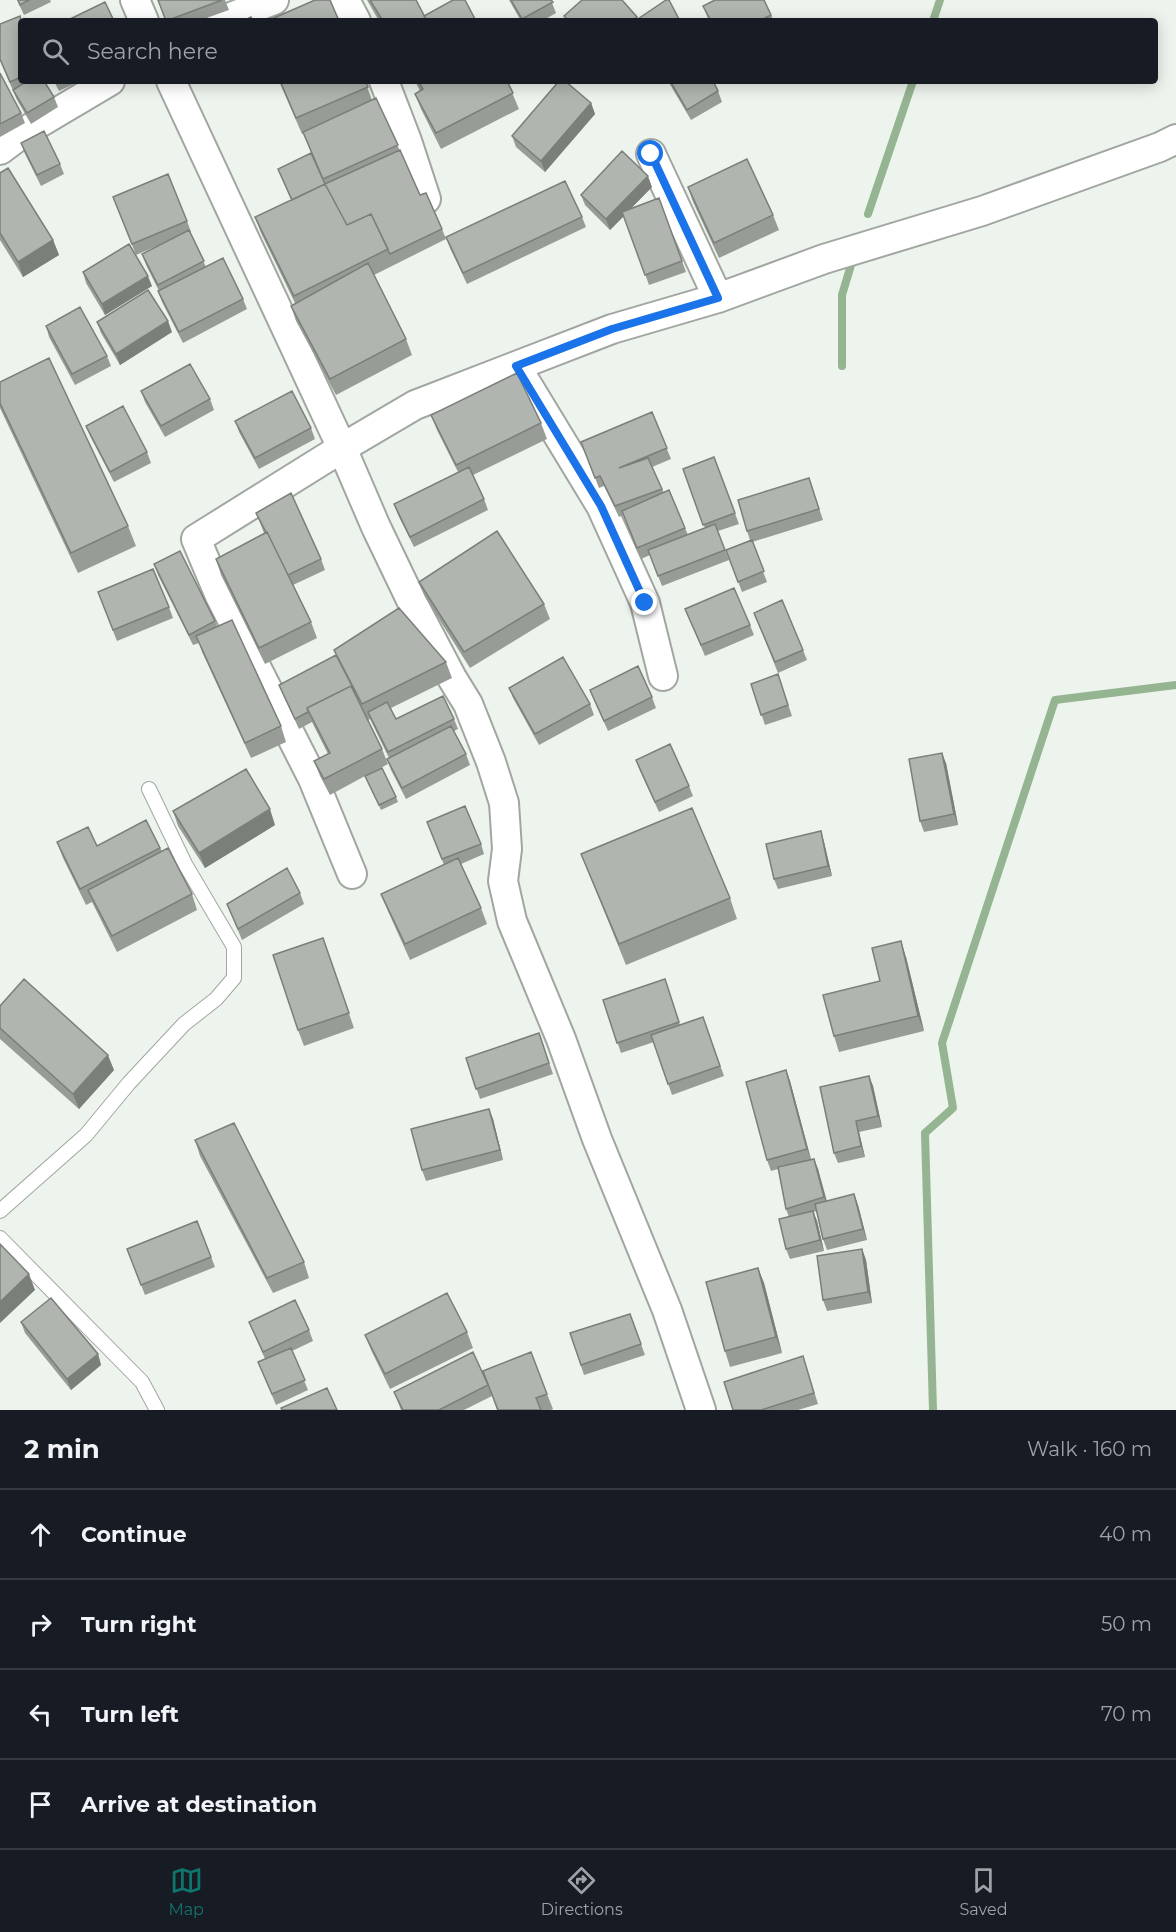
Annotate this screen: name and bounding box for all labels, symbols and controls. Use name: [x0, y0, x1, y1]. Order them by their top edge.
search box: [18, 18, 1158, 84]
icon: search: [39, 35, 72, 68]
text: Search here: [87, 38, 218, 65]
route start: [637, 140, 663, 166]
route end: [631, 589, 657, 615]
text: 2 min: [24, 1433, 100, 1465]
text: Walk · 160 m: [1027, 1437, 1152, 1461]
icon: ahead: [24, 1518, 57, 1551]
text: Continue: [81, 1521, 187, 1548]
text: 40 m: [1099, 1522, 1152, 1546]
icon: right: [24, 1608, 57, 1641]
text: Turn right: [81, 1611, 196, 1638]
text: 50 m: [1101, 1612, 1152, 1636]
icon: left: [24, 1698, 57, 1731]
text: Turn left: [81, 1701, 179, 1728]
text: 70 m: [1101, 1702, 1152, 1726]
icon: arrive: [24, 1788, 57, 1821]
text: Arrive at destination: [81, 1791, 317, 1818]
tab: Map: [168, 1864, 204, 1919]
tab: Directions: [541, 1864, 623, 1919]
tab: Saved: [960, 1864, 1008, 1919]

